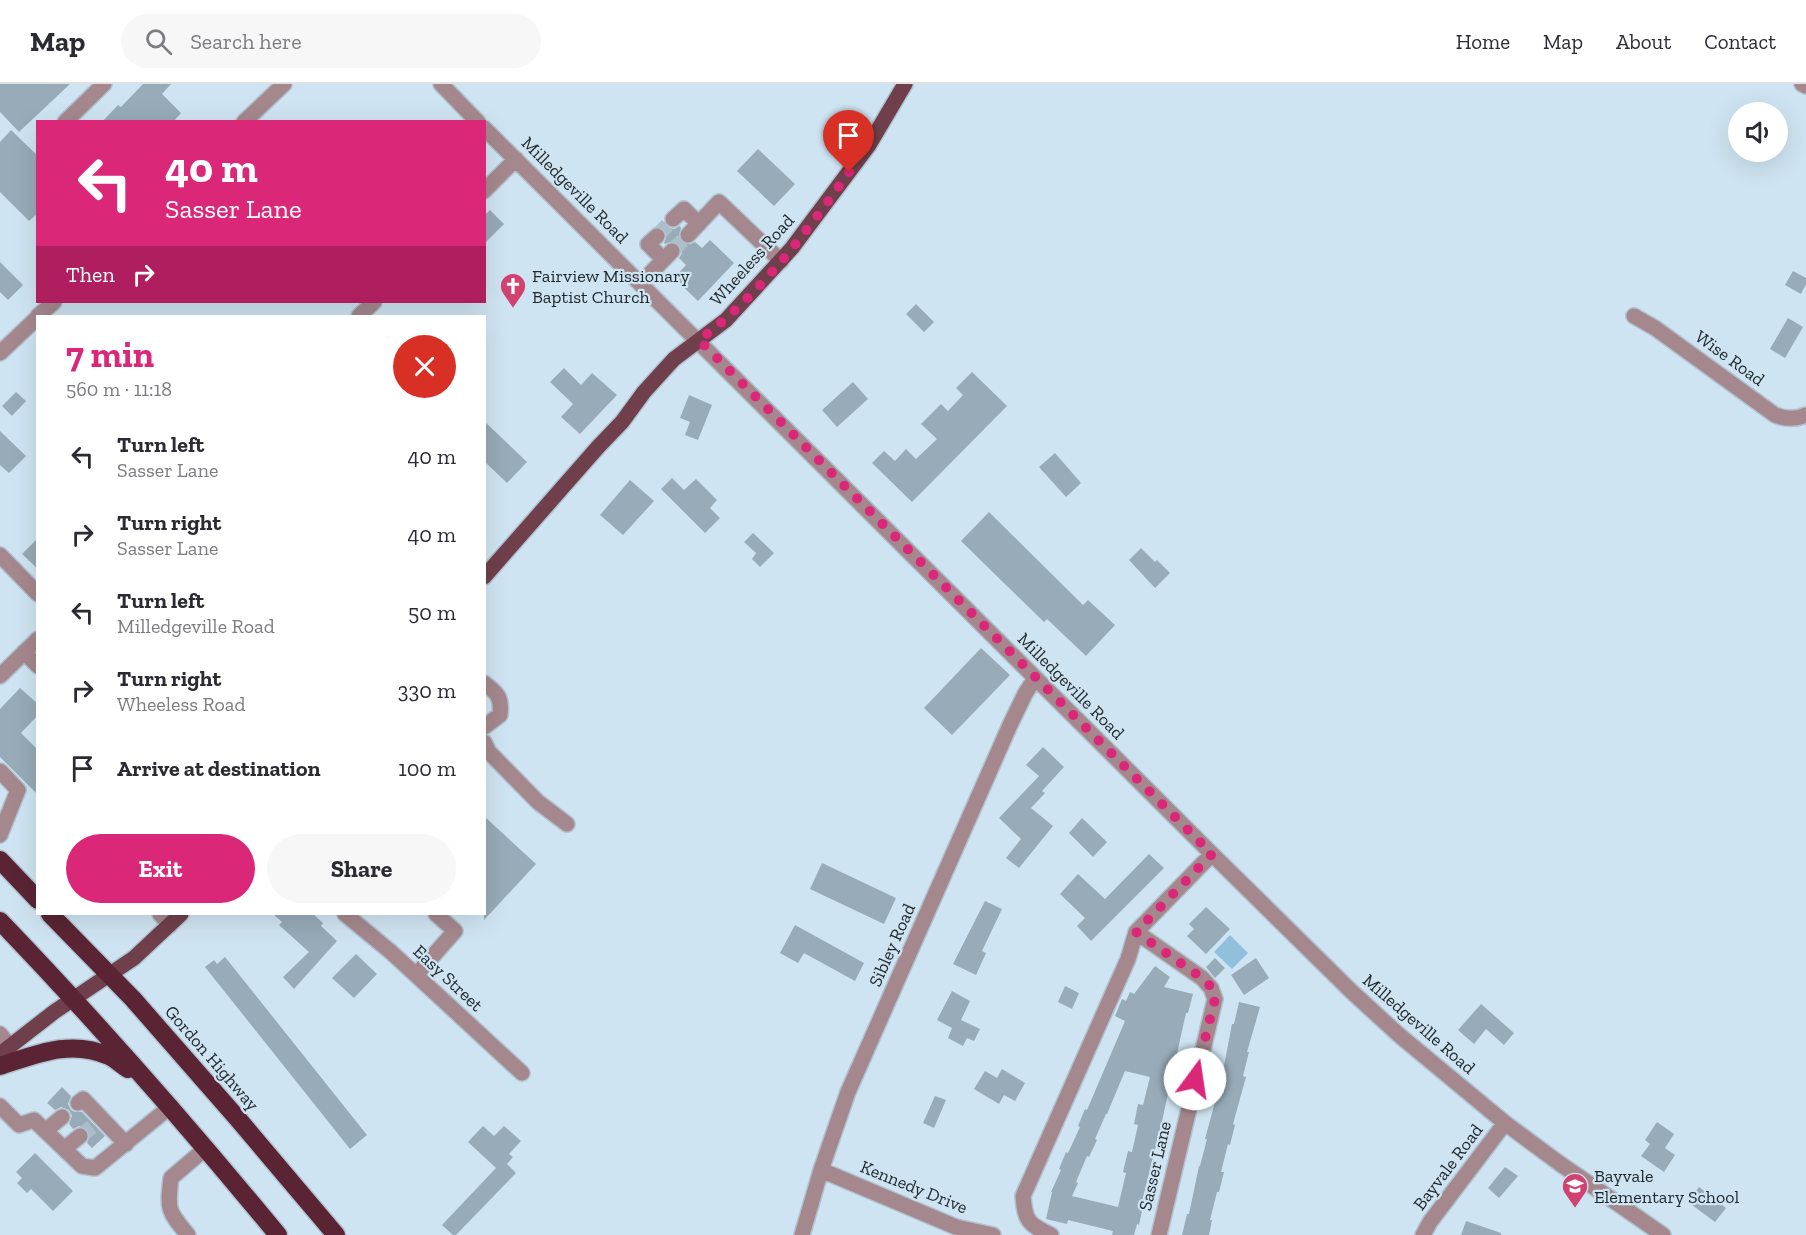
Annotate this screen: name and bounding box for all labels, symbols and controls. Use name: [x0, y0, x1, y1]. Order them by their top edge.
search box: [121, 14, 541, 68]
text: Map: [30, 25, 85, 58]
icon: search: [142, 25, 175, 58]
text: Search here: [190, 28, 302, 55]
text: Home: [1456, 29, 1510, 54]
text: Map: [1543, 29, 1583, 54]
text: About: [1616, 29, 1671, 54]
text: Contact: [1704, 29, 1776, 54]
map controls: [1728, 102, 1788, 162]
button: sound: [1728, 102, 1788, 162]
pin: [823, 110, 874, 172]
icon: arrive: [832, 119, 865, 152]
street label: Milledgeville Road: [517, 132, 633, 248]
text: 40 m: [165, 142, 258, 193]
icon: left: [66, 144, 144, 222]
text: Sasser Lane: [165, 193, 302, 225]
street label: Wheeless Road: [705, 210, 799, 310]
icon: right: [127, 258, 160, 291]
text: Then: [66, 261, 115, 288]
place label: Fairview Missionary Baptist Church: [532, 265, 691, 308]
church icon: Fairview Missionary Baptist Church: [498, 271, 528, 309]
street label: Wise Road: [1691, 325, 1769, 391]
text: 7 min: [66, 333, 154, 376]
button: close: [393, 335, 456, 398]
text: 560 m · 11:18: [66, 377, 172, 401]
text: Turn left: [117, 431, 204, 458]
icon: left: [66, 440, 99, 473]
text: 40 m: [407, 443, 456, 470]
text: Sasser Lane: [117, 458, 218, 482]
text: Turn right: [117, 509, 221, 536]
icon: right: [66, 518, 99, 551]
text: 40 m: [407, 521, 456, 548]
text: Sasser Lane: [117, 536, 218, 560]
text: Turn left: [117, 587, 204, 614]
icon: left: [66, 596, 99, 629]
text: 50 m: [408, 599, 456, 626]
text: Milledgeville Road: [117, 614, 275, 638]
street label: Milledgeville Road: [1013, 628, 1129, 744]
text: Turn right: [117, 665, 221, 692]
icon: right: [66, 674, 99, 707]
text: 330 m: [398, 677, 456, 704]
text: Wheeless Road: [117, 692, 245, 716]
icon: arrive: [66, 752, 99, 785]
text: Arrive at destination: [117, 755, 320, 782]
text: 100 m: [398, 755, 456, 782]
button: Exit: [66, 834, 255, 903]
button: Share: [267, 834, 456, 903]
street label: Sibley Road: [864, 900, 920, 990]
street label: Easy Street: [409, 940, 488, 1016]
street label: Milledgeville Road: [1358, 969, 1480, 1079]
street label: Gordon Highway: [160, 1001, 264, 1116]
position arrow: [1163, 1047, 1227, 1111]
street label: Sasser Lane: [1134, 1119, 1176, 1213]
street label: Bayvale Road: [1408, 1119, 1488, 1214]
street label: Kennedy Drive: [857, 1156, 971, 1218]
place label: Bayvale Elementary School: [1594, 1165, 1739, 1208]
school or university icon: Bayvale Elementary School: [1560, 1171, 1590, 1209]

